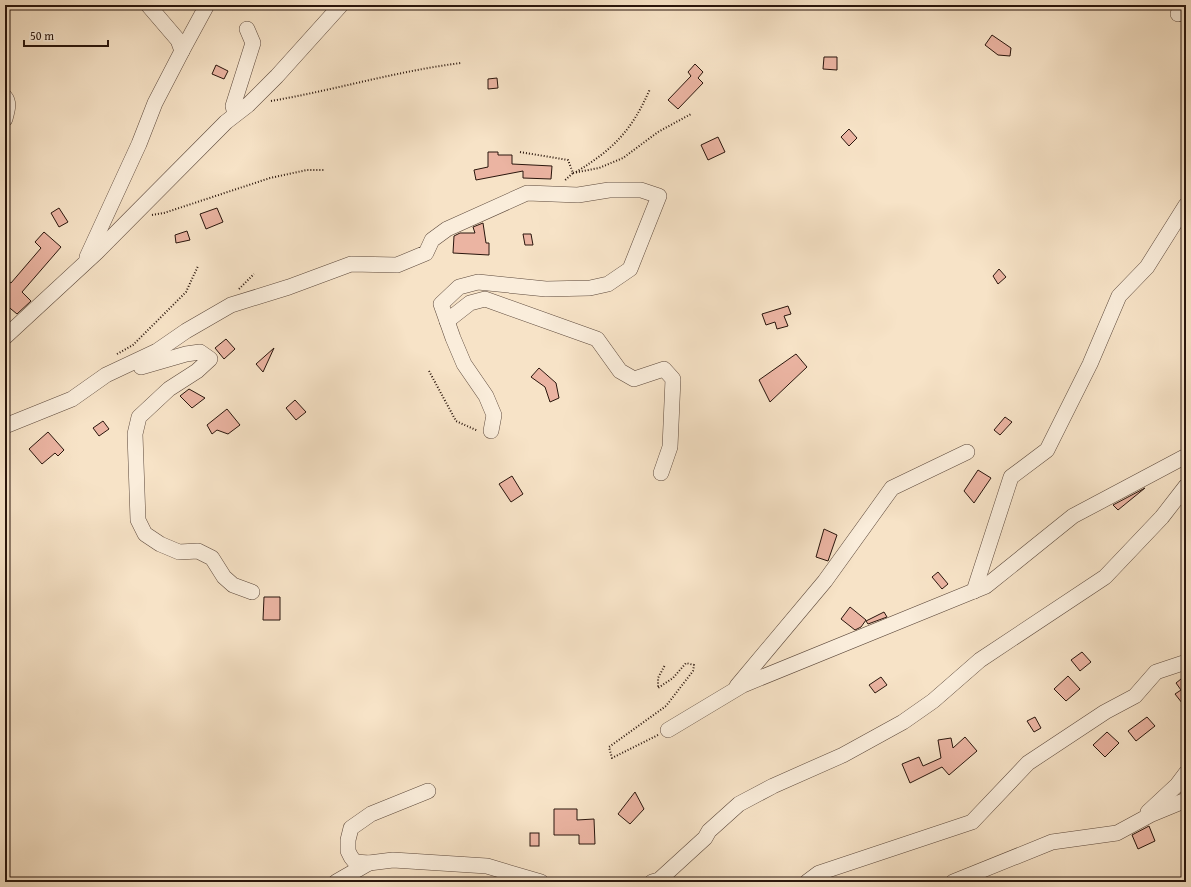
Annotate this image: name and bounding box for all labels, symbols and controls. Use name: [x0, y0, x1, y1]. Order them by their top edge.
scale bar: [24, 22, 108, 48]
text: 50 m: [30, 27, 54, 44]

